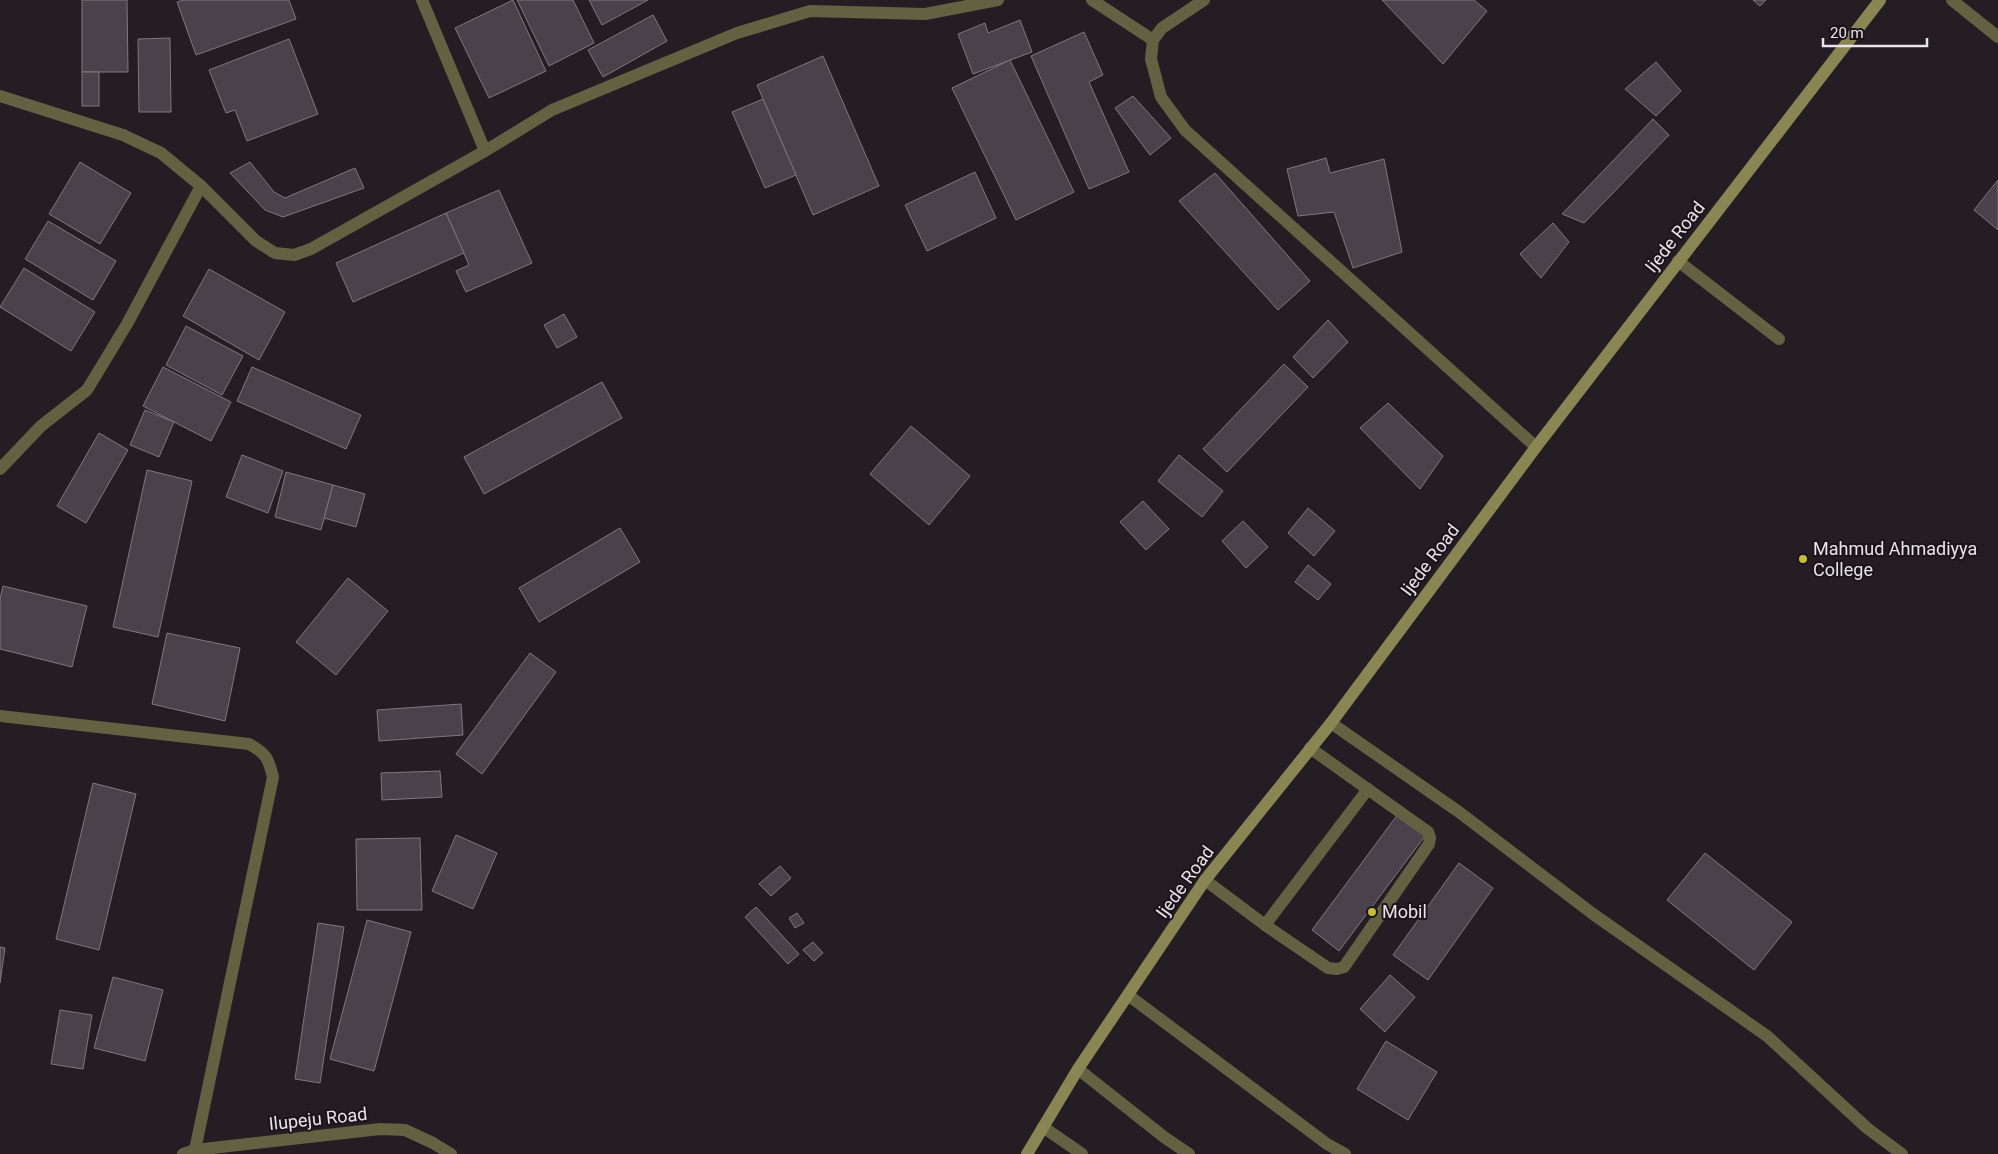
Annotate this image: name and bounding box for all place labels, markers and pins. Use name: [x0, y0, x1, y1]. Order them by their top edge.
place label: Mahmud Ahmadiyya College: [1813, 538, 1977, 580]
marker: Mahmud Ahmadiyya College: [1797, 553, 1809, 565]
place label: Mobil: [1382, 901, 1427, 922]
marker: Mobil: [1366, 906, 1378, 918]

